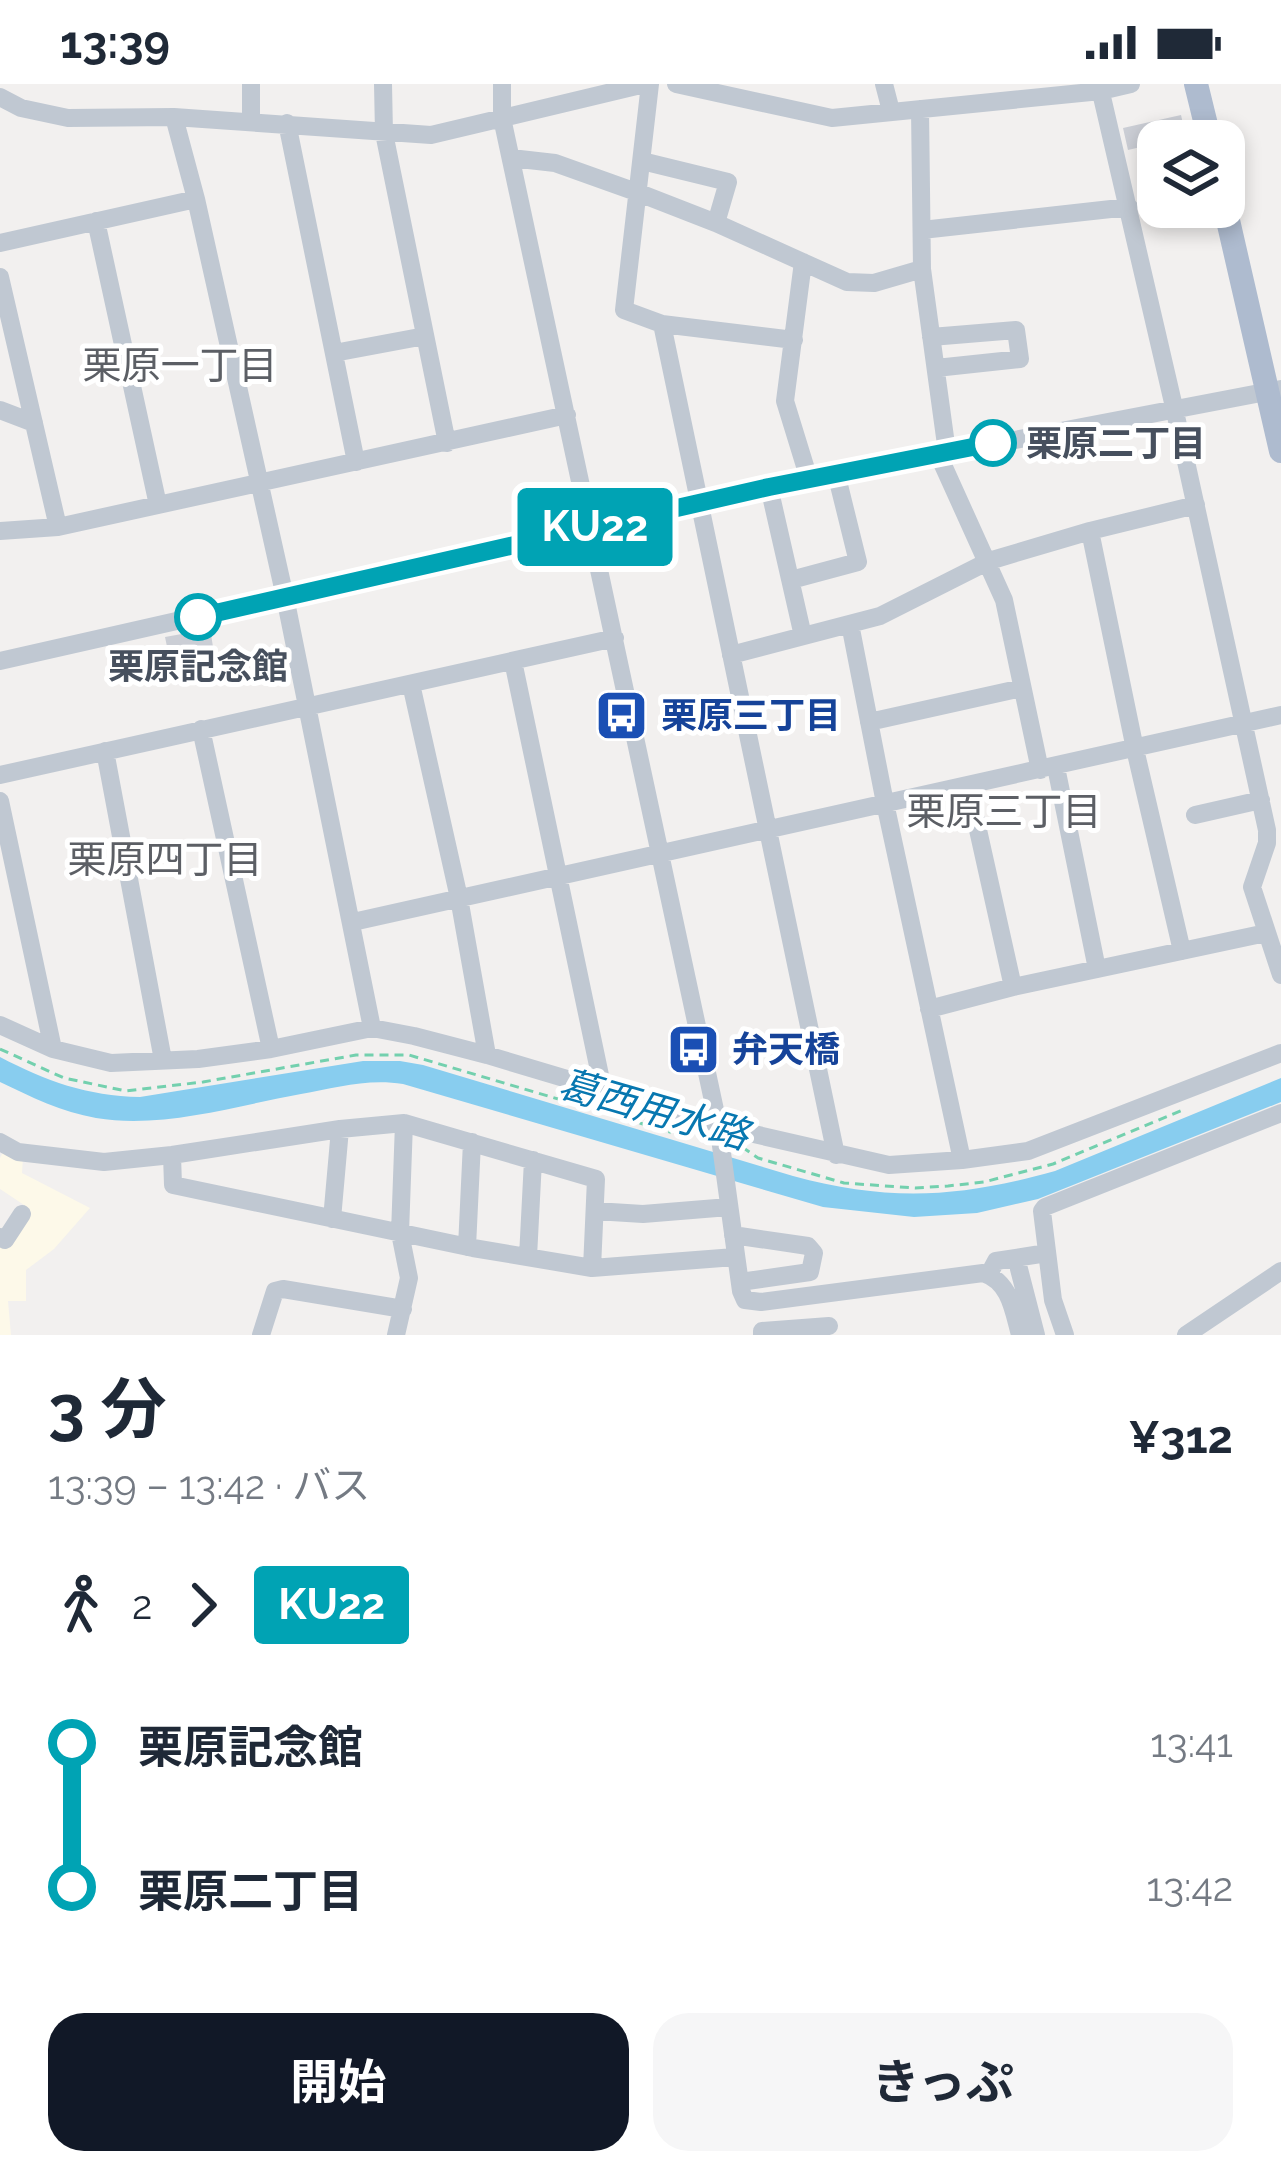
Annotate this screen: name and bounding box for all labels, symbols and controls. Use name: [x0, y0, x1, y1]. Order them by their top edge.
text: 13:39: [60, 16, 170, 69]
map controls: [1137, 120, 1245, 228]
button: layers: [1137, 120, 1245, 228]
district label: 栗原一丁目: [82, 342, 278, 388]
marker: 栗原二丁目: [971, 421, 1015, 465]
place label: 栗原二丁目: [1026, 422, 1206, 464]
line badge: KU22: [511, 488, 679, 566]
text: KU22: [542, 502, 648, 551]
marker: 栗原記念館: [176, 595, 220, 639]
place label: 栗原記念館: [108, 645, 288, 687]
bus stop icon: 栗原三丁目: [594, 687, 650, 743]
place label: 栗原三丁目: [661, 694, 841, 736]
district label: 栗原三丁目: [906, 788, 1102, 834]
district label: 栗原四丁目: [67, 836, 263, 882]
bus stop icon: 弁天橋: [665, 1021, 721, 1077]
place label: 弁天橋: [732, 1028, 840, 1070]
water label: 葛西用水路: [554, 1060, 757, 1159]
text: 3 分: [48, 1370, 167, 1447]
text: ¥312: [1128, 1411, 1233, 1464]
text: 13:39 – 13:42 · バス: [48, 1462, 370, 1508]
icon: walk: [48, 1572, 114, 1638]
icon: forward: [170, 1572, 236, 1638]
text: KU22: [278, 1580, 385, 1629]
text: 2: [132, 1582, 152, 1628]
text: 13:41: [1150, 1720, 1233, 1766]
text: 栗原記念館: [138, 1721, 363, 1774]
text: 13:42: [1147, 1864, 1233, 1910]
text: 栗原二丁目: [138, 1865, 363, 1918]
button: 開始: [48, 2013, 629, 2151]
button: きっぷ: [653, 2013, 1233, 2151]

